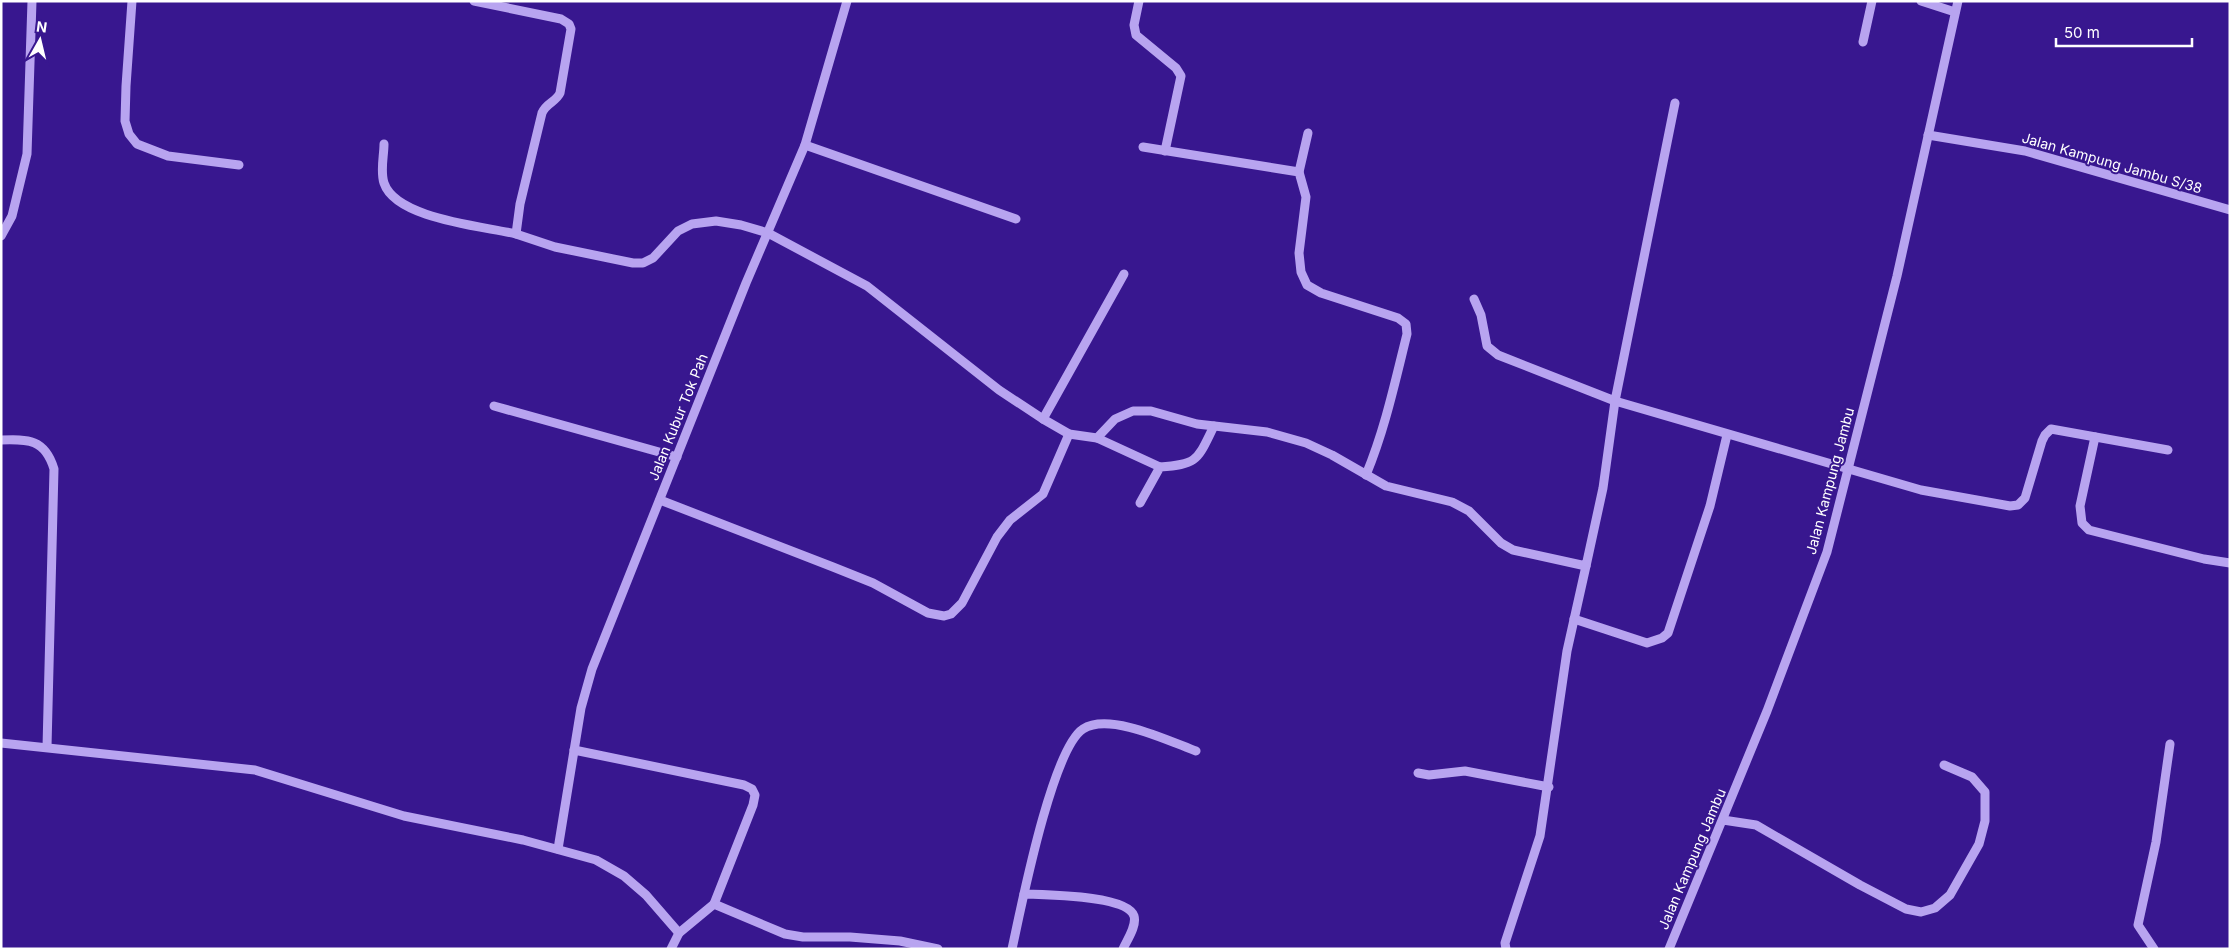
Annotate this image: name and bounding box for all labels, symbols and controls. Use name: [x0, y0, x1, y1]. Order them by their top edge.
north arrow: [15, 15, 65, 65]
scale bar: [2056, 15, 2192, 47]
text: N: [35, 17, 48, 36]
text: 50 m: [2064, 23, 2100, 42]
street label: Jalan Kampung Jambu S/38: [2020, 129, 2204, 196]
street label: Jalan Kubur Tok Pah: [644, 351, 711, 483]
street label: Jalan Kampung Jambu: [1802, 406, 1857, 556]
street label: Jalan Kampung Jambu: [1654, 786, 1729, 932]

